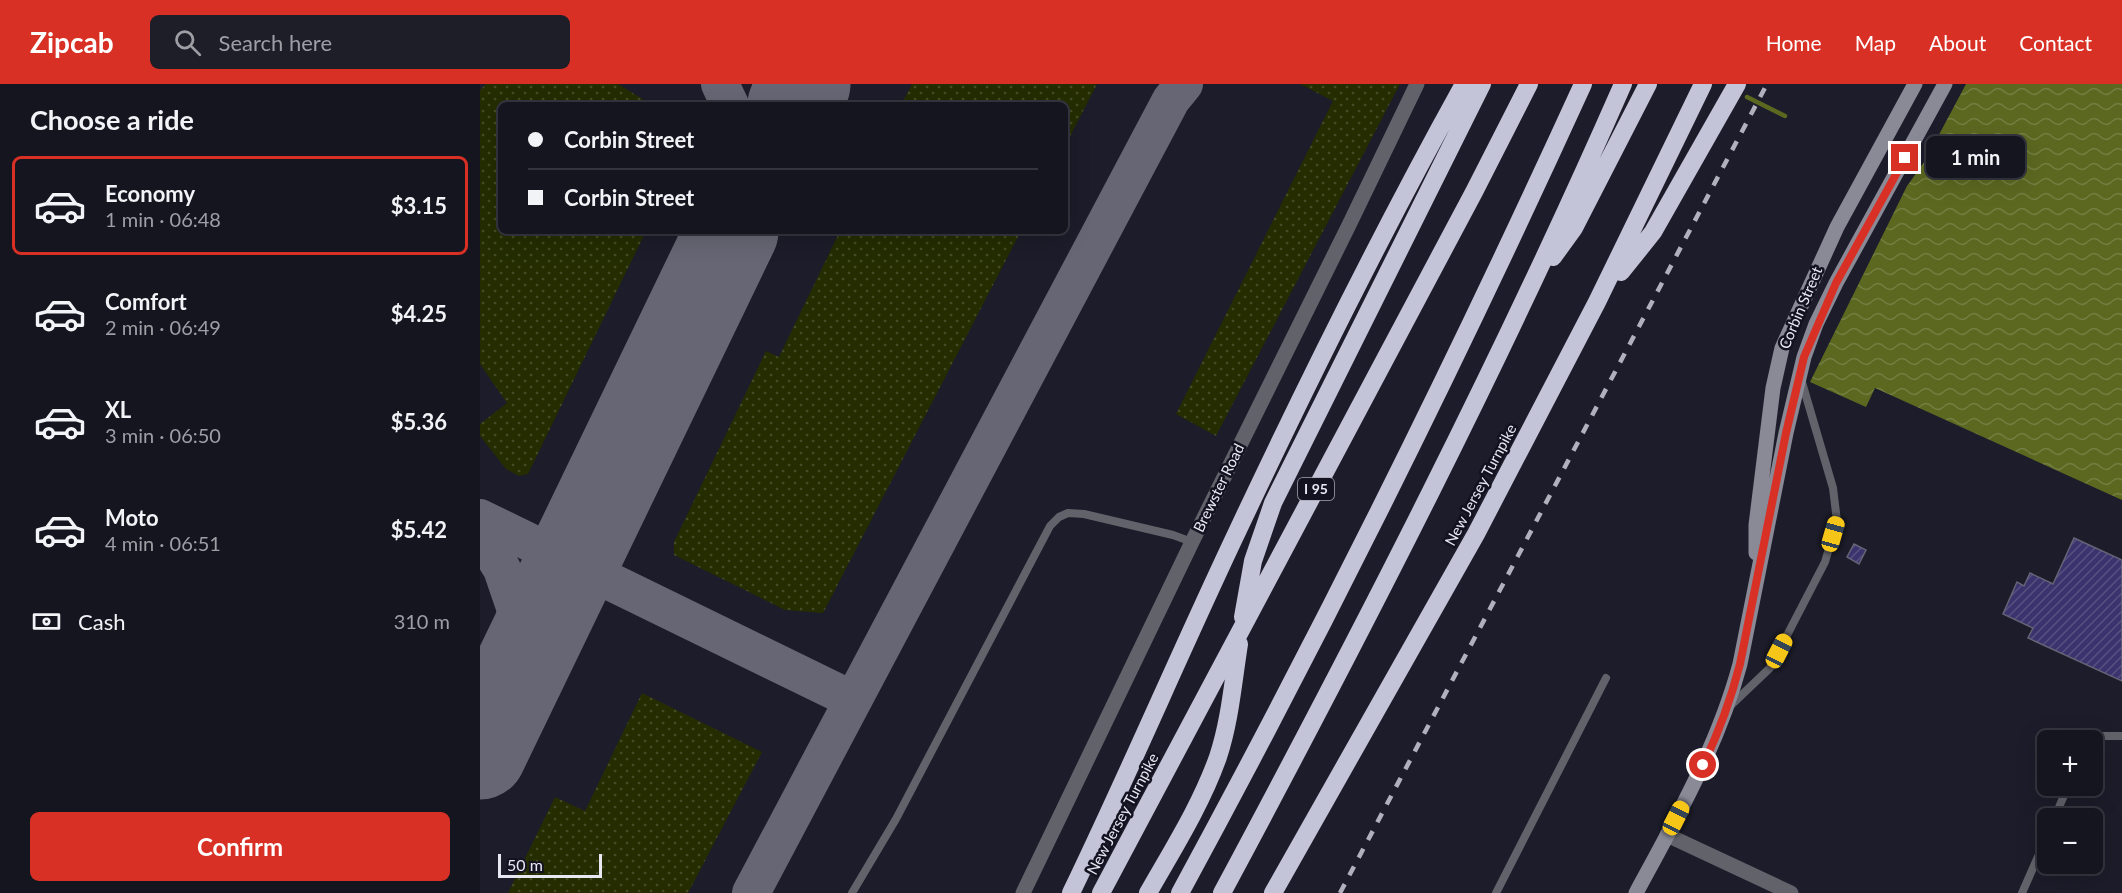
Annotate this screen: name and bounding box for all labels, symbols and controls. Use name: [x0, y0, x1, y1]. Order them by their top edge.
search box: [150, 15, 570, 69]
text: Zipcab: [30, 25, 114, 59]
icon: search: [171, 26, 204, 59]
text: Search here: [219, 29, 332, 56]
text: Home: [1766, 30, 1822, 55]
text: Map: [1855, 30, 1896, 55]
text: About: [1929, 30, 1986, 55]
text: Contact: [2019, 30, 2092, 55]
text: Choose a ride: [30, 103, 194, 136]
text: Corbin Street: [564, 126, 694, 153]
callout: 1 min: [1926, 137, 2025, 179]
route end: [1891, 144, 1918, 171]
text: 1 min: [1951, 145, 2000, 169]
icon: car: [33, 179, 87, 233]
text: Economy: [105, 180, 195, 207]
text: Corbin Street: [564, 184, 694, 211]
text: $3.15: [391, 192, 447, 219]
text: 1 min · 06:48: [105, 207, 221, 231]
street label: Corbin Street: [1775, 263, 1826, 351]
icon: car: [33, 287, 87, 341]
text: Comfort: [105, 288, 187, 315]
text: $4.25: [391, 300, 447, 327]
text: 2 min · 06:49: [105, 315, 221, 339]
icon: car: [33, 395, 87, 449]
text: XL: [105, 396, 131, 423]
text: $5.36: [391, 408, 447, 435]
street label: New Jersey Turnpike: [1440, 421, 1520, 548]
text: 3 min · 06:50: [105, 423, 221, 447]
street label: Brewster Road: [1189, 440, 1247, 535]
road number: I 95: [1298, 478, 1334, 500]
icon: car: [33, 503, 87, 557]
text: Moto: [105, 504, 159, 531]
car: [1819, 514, 1847, 554]
text: $5.42: [391, 516, 447, 543]
text: 4 min · 06:51: [105, 531, 221, 555]
icon: cash: [30, 605, 63, 638]
text: Cash: [78, 608, 125, 635]
text: 310 m: [394, 609, 450, 633]
car: [1763, 631, 1795, 671]
map controls: [2037, 730, 2103, 874]
button: +: [2037, 730, 2103, 796]
street label: New Jersey Turnpike: [1082, 750, 1162, 877]
route start: [1689, 751, 1716, 778]
car: [1660, 798, 1692, 838]
button: −: [2037, 808, 2103, 874]
button: Confirm: [30, 812, 450, 881]
scale bar: [498, 851, 602, 878]
text: 50 m: [507, 855, 543, 874]

